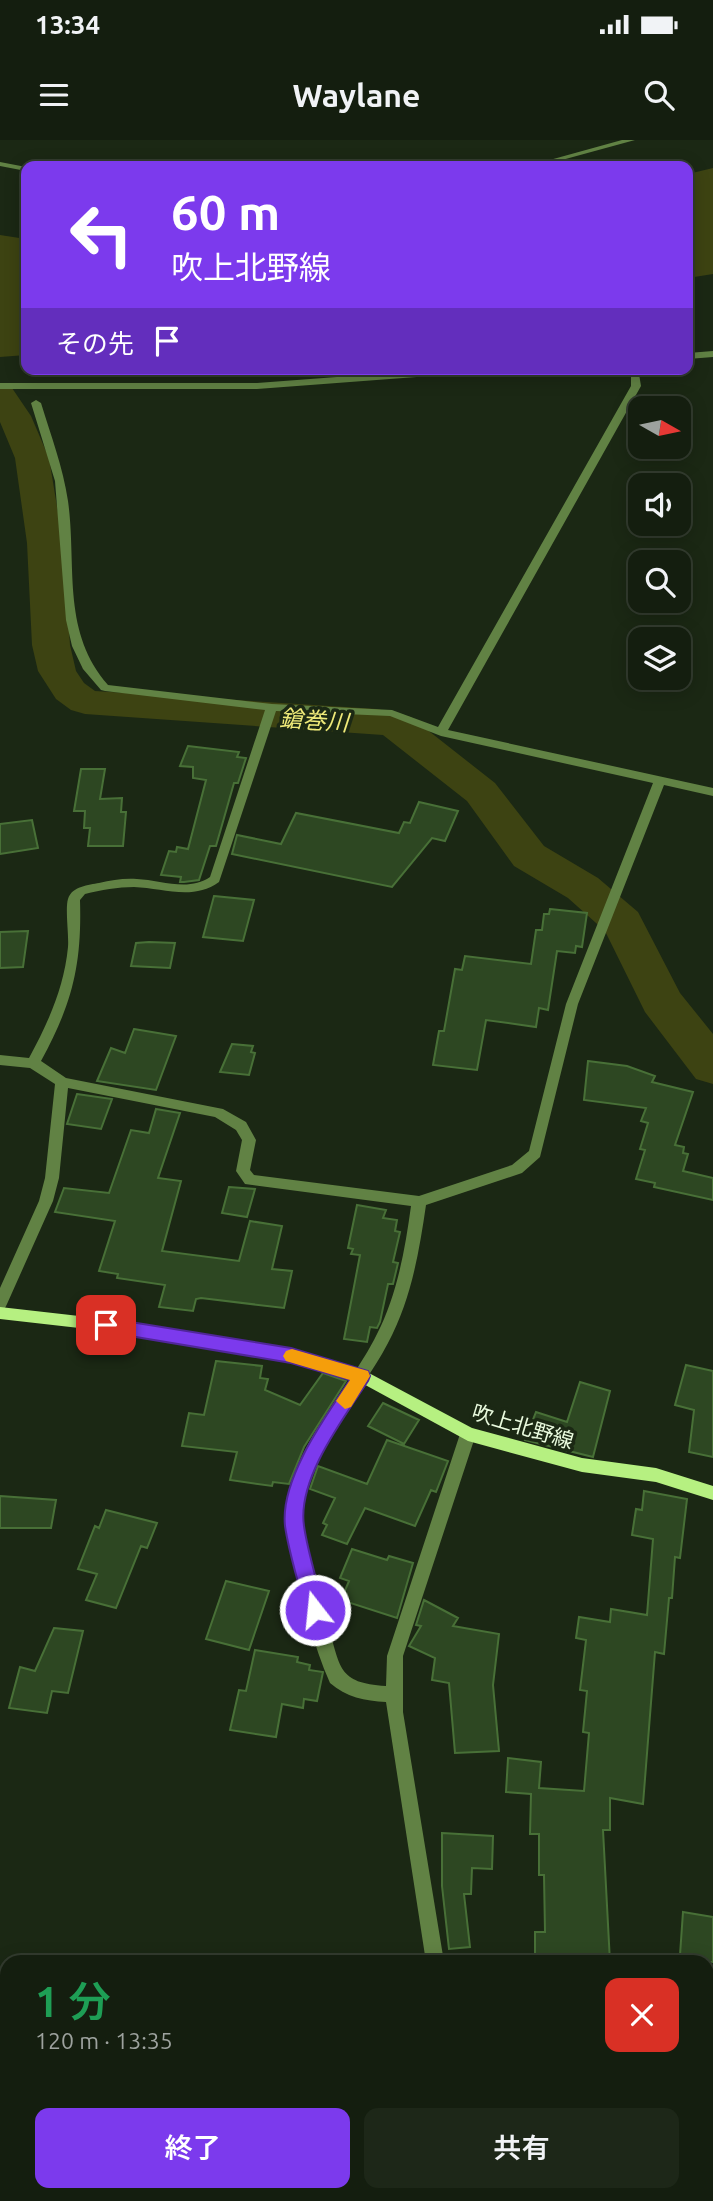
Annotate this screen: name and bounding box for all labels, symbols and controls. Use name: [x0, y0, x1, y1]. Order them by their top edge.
text: 13:34: [35, 10, 100, 39]
icon: menu: [35, 76, 73, 114]
icon: search: [640, 76, 678, 114]
text: Waylane: [293, 77, 420, 113]
text: 60 m: [171, 184, 280, 239]
icon: left: [56, 189, 147, 280]
text: 吹上北野線: [171, 249, 331, 285]
icon: arrive: [148, 322, 186, 360]
text: その先: [56, 329, 134, 358]
north arrow: [628, 396, 691, 458]
map controls: [628, 396, 691, 690]
button: sound: [628, 473, 691, 536]
button: search: [628, 550, 691, 613]
button: layers: [628, 627, 691, 690]
water label: 鎗巻川: [279, 705, 352, 735]
pin: [76, 1295, 136, 1355]
icon: arrive: [87, 1306, 125, 1344]
street label: 吹上北野線: [469, 1399, 577, 1453]
position arrow: [278, 1573, 352, 1647]
text: 1 分: [35, 1978, 111, 2025]
button: close: [605, 1978, 679, 2052]
text: 120 m · 13:35: [35, 2028, 173, 2053]
button: 終了: [35, 2108, 350, 2188]
button: 共有: [364, 2108, 679, 2188]

